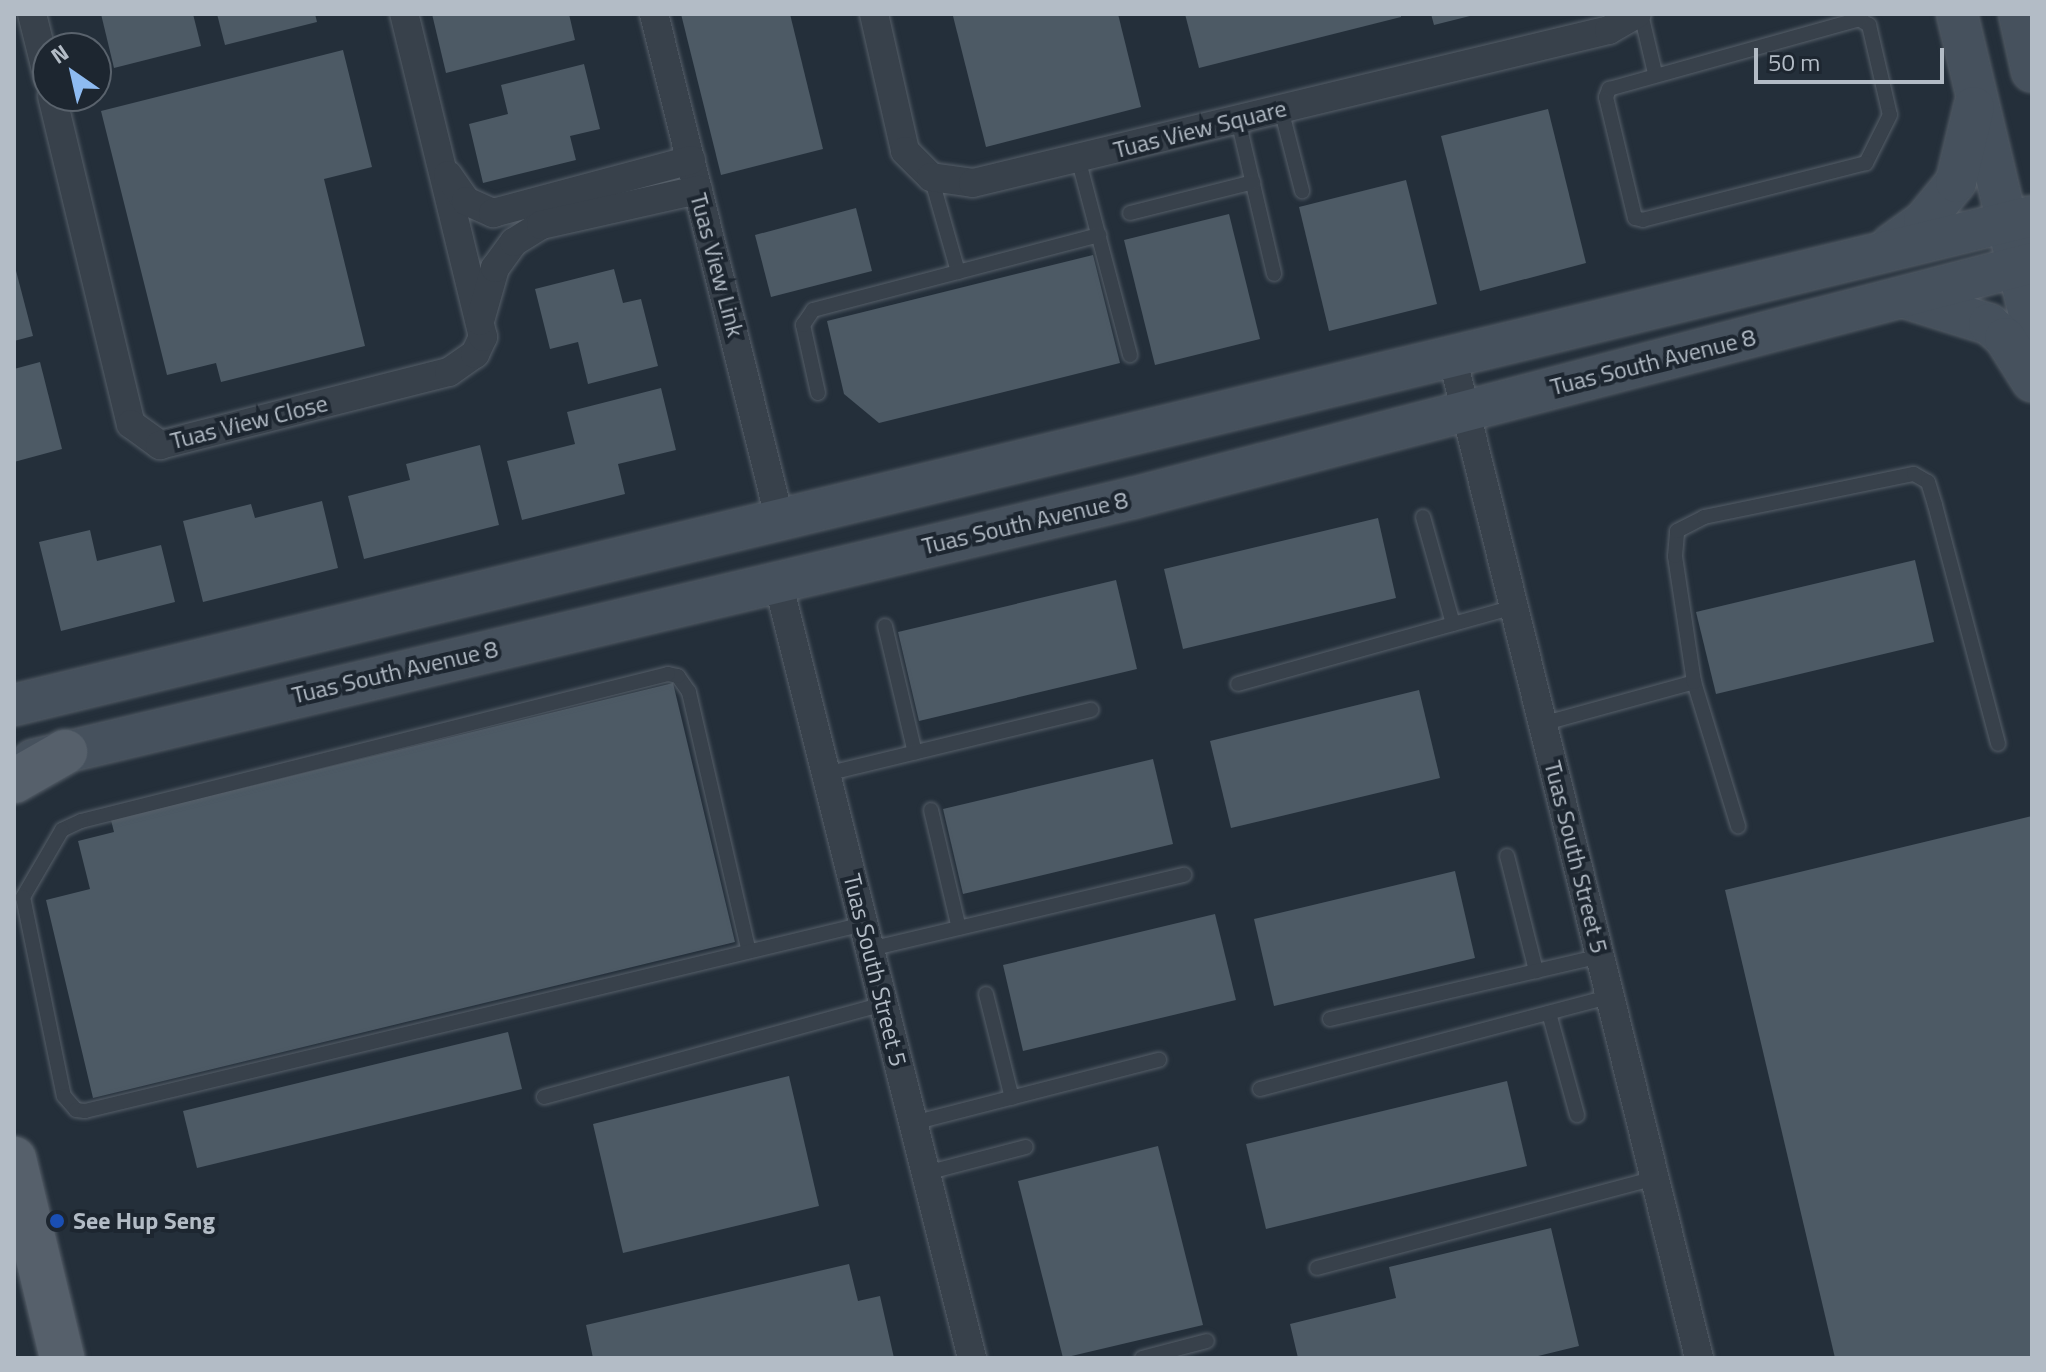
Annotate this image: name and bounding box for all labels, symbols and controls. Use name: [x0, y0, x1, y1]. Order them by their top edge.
north arrow: [32, 32, 112, 112]
scale bar: [1758, 32, 1948, 82]
text: N: [44, 35, 76, 72]
text: 50 m: [1768, 44, 1820, 80]
street label: Tuas View Square: [1111, 94, 1289, 164]
street label: Tuas View Link: [684, 190, 750, 340]
street label: Tuas South Avenue 8: [1547, 323, 1759, 401]
street label: Tuas View Close: [167, 389, 331, 455]
street label: Tuas South Avenue 8: [919, 485, 1131, 561]
street label: Tuas South Avenue 8: [289, 634, 501, 710]
street label: Tuas South Street 5: [1538, 758, 1614, 956]
street label: Tuas South Street 5: [837, 871, 913, 1069]
place label: See Hup Seng: [73, 1207, 215, 1235]
marker: See Hup Seng: [48, 1212, 66, 1230]

